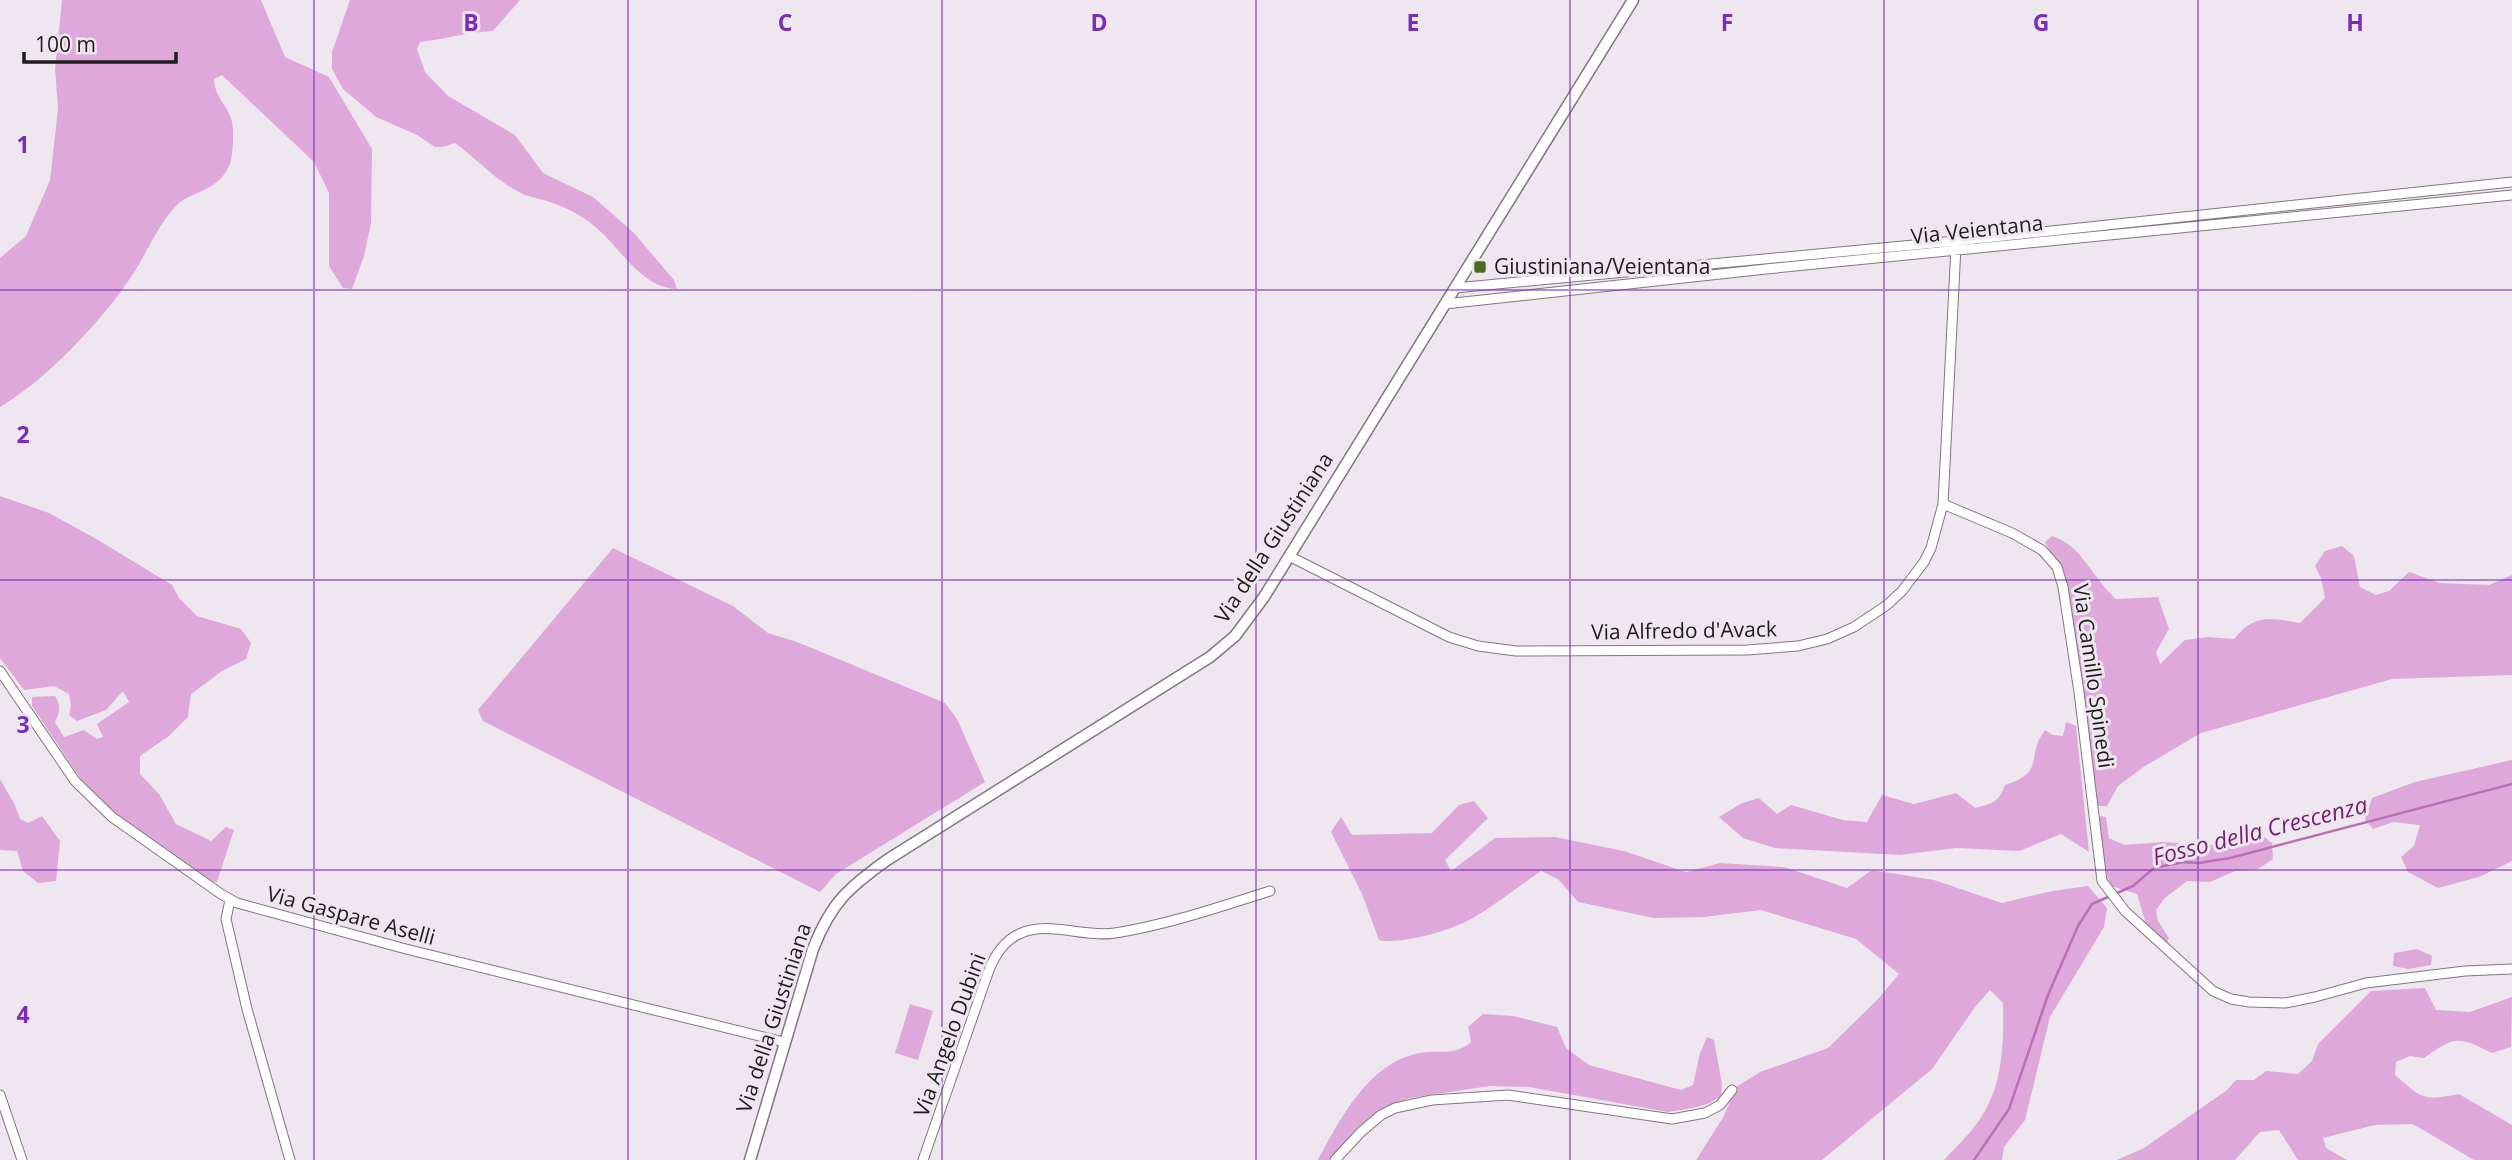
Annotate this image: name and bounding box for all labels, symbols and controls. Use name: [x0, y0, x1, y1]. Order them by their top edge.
text: B: [463, 6, 479, 38]
text: C: [778, 6, 792, 38]
text: D: [1090, 6, 1108, 38]
text: E: [1407, 6, 1419, 38]
text: F: [1721, 6, 1733, 38]
text: G: [2033, 6, 2049, 38]
text: H: [2346, 6, 2364, 38]
scale bar: [24, 21, 177, 65]
text: 100 m: [35, 30, 96, 58]
text: 1: [16, 128, 30, 160]
street label: Via Veientana: [1909, 208, 2044, 250]
place label: Giustiniana/Veientana: [1494, 252, 1710, 280]
marker: Giustiniana/Veientana: [1472, 259, 1488, 275]
text: 2: [16, 418, 30, 450]
street label: Via della Giustiniana: [1208, 447, 1339, 628]
street label: Via Camillo Spinedi: [2067, 582, 2121, 770]
street label: Via Alfredo d'Avack: [1591, 614, 1777, 646]
text: 3: [16, 708, 30, 740]
water label: Fosso della Crescenza: [2149, 788, 2371, 872]
street label: Via Gaspare Aselli: [264, 879, 439, 951]
street label: Via della Giustiniana: [729, 919, 817, 1116]
street label: Via Angelo Dubini: [906, 949, 992, 1120]
text: 4: [16, 998, 30, 1030]

